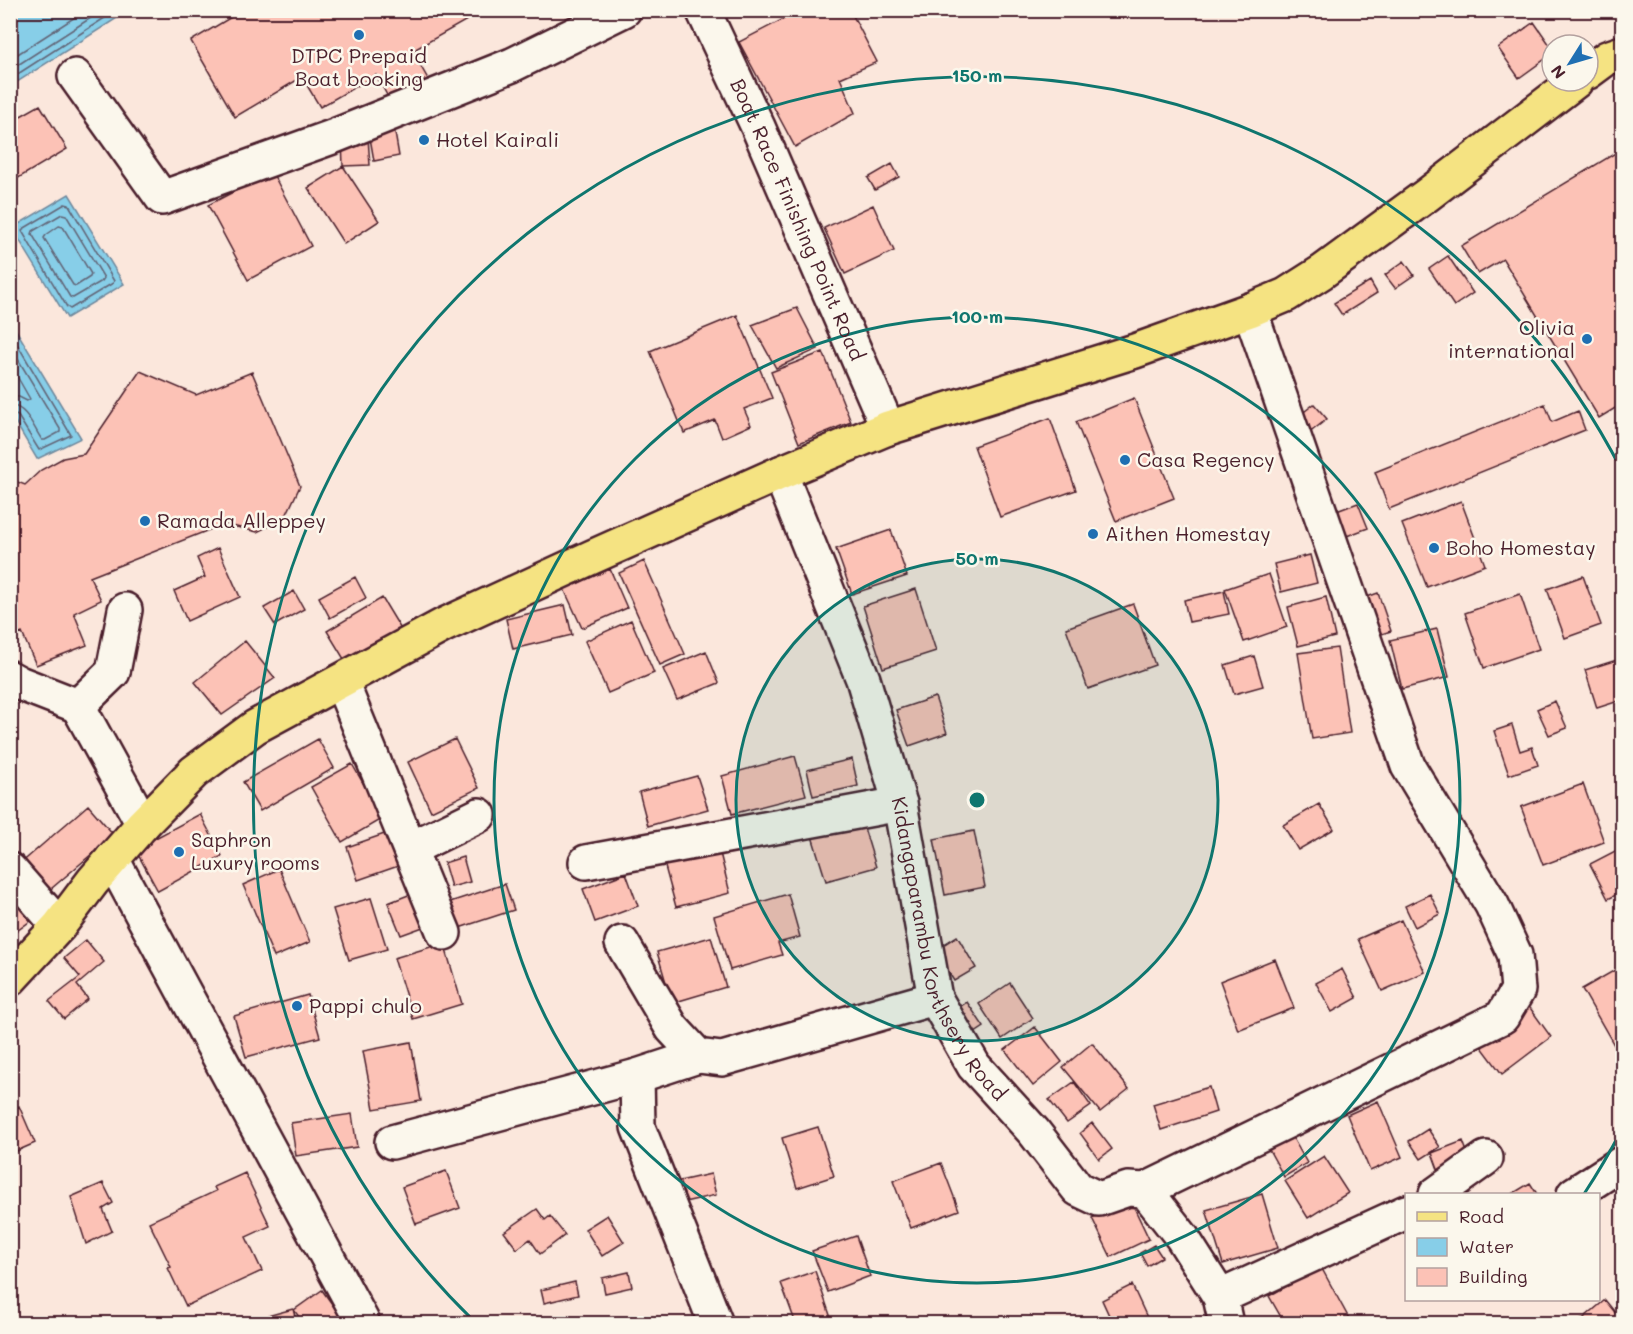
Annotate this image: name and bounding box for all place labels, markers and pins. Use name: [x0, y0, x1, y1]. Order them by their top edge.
marker: DTPC Prepaid Boat booking: [352, 28, 366, 42]
place label: DTPC Prepaid Boat booking: [291, 42, 427, 91]
place label: Hotel Kairali: [436, 126, 559, 152]
marker: Hotel Kairali: [417, 133, 431, 147]
place label: Olivia international: [1448, 314, 1575, 363]
marker: Olivia international: [1580, 332, 1594, 346]
place label: Casa Regency: [1137, 446, 1275, 472]
marker: Casa Regency: [1118, 453, 1132, 467]
place label: Ramada Alleppey: [157, 507, 326, 533]
marker: Ramada Alleppey: [138, 514, 152, 528]
place label: Aithen Homestay: [1105, 520, 1271, 546]
marker: Aithen Homestay: [1086, 527, 1100, 541]
place label: Boho Homestay: [1446, 534, 1596, 560]
marker: Boho Homestay: [1427, 541, 1441, 555]
centre of rings: [967, 790, 987, 810]
place label: Saphron Luxury rooms: [191, 826, 320, 875]
marker: Saphron Luxury rooms: [172, 845, 186, 859]
place label: Pappi chulo: [309, 992, 422, 1018]
marker: Pappi chulo: [290, 999, 304, 1013]

